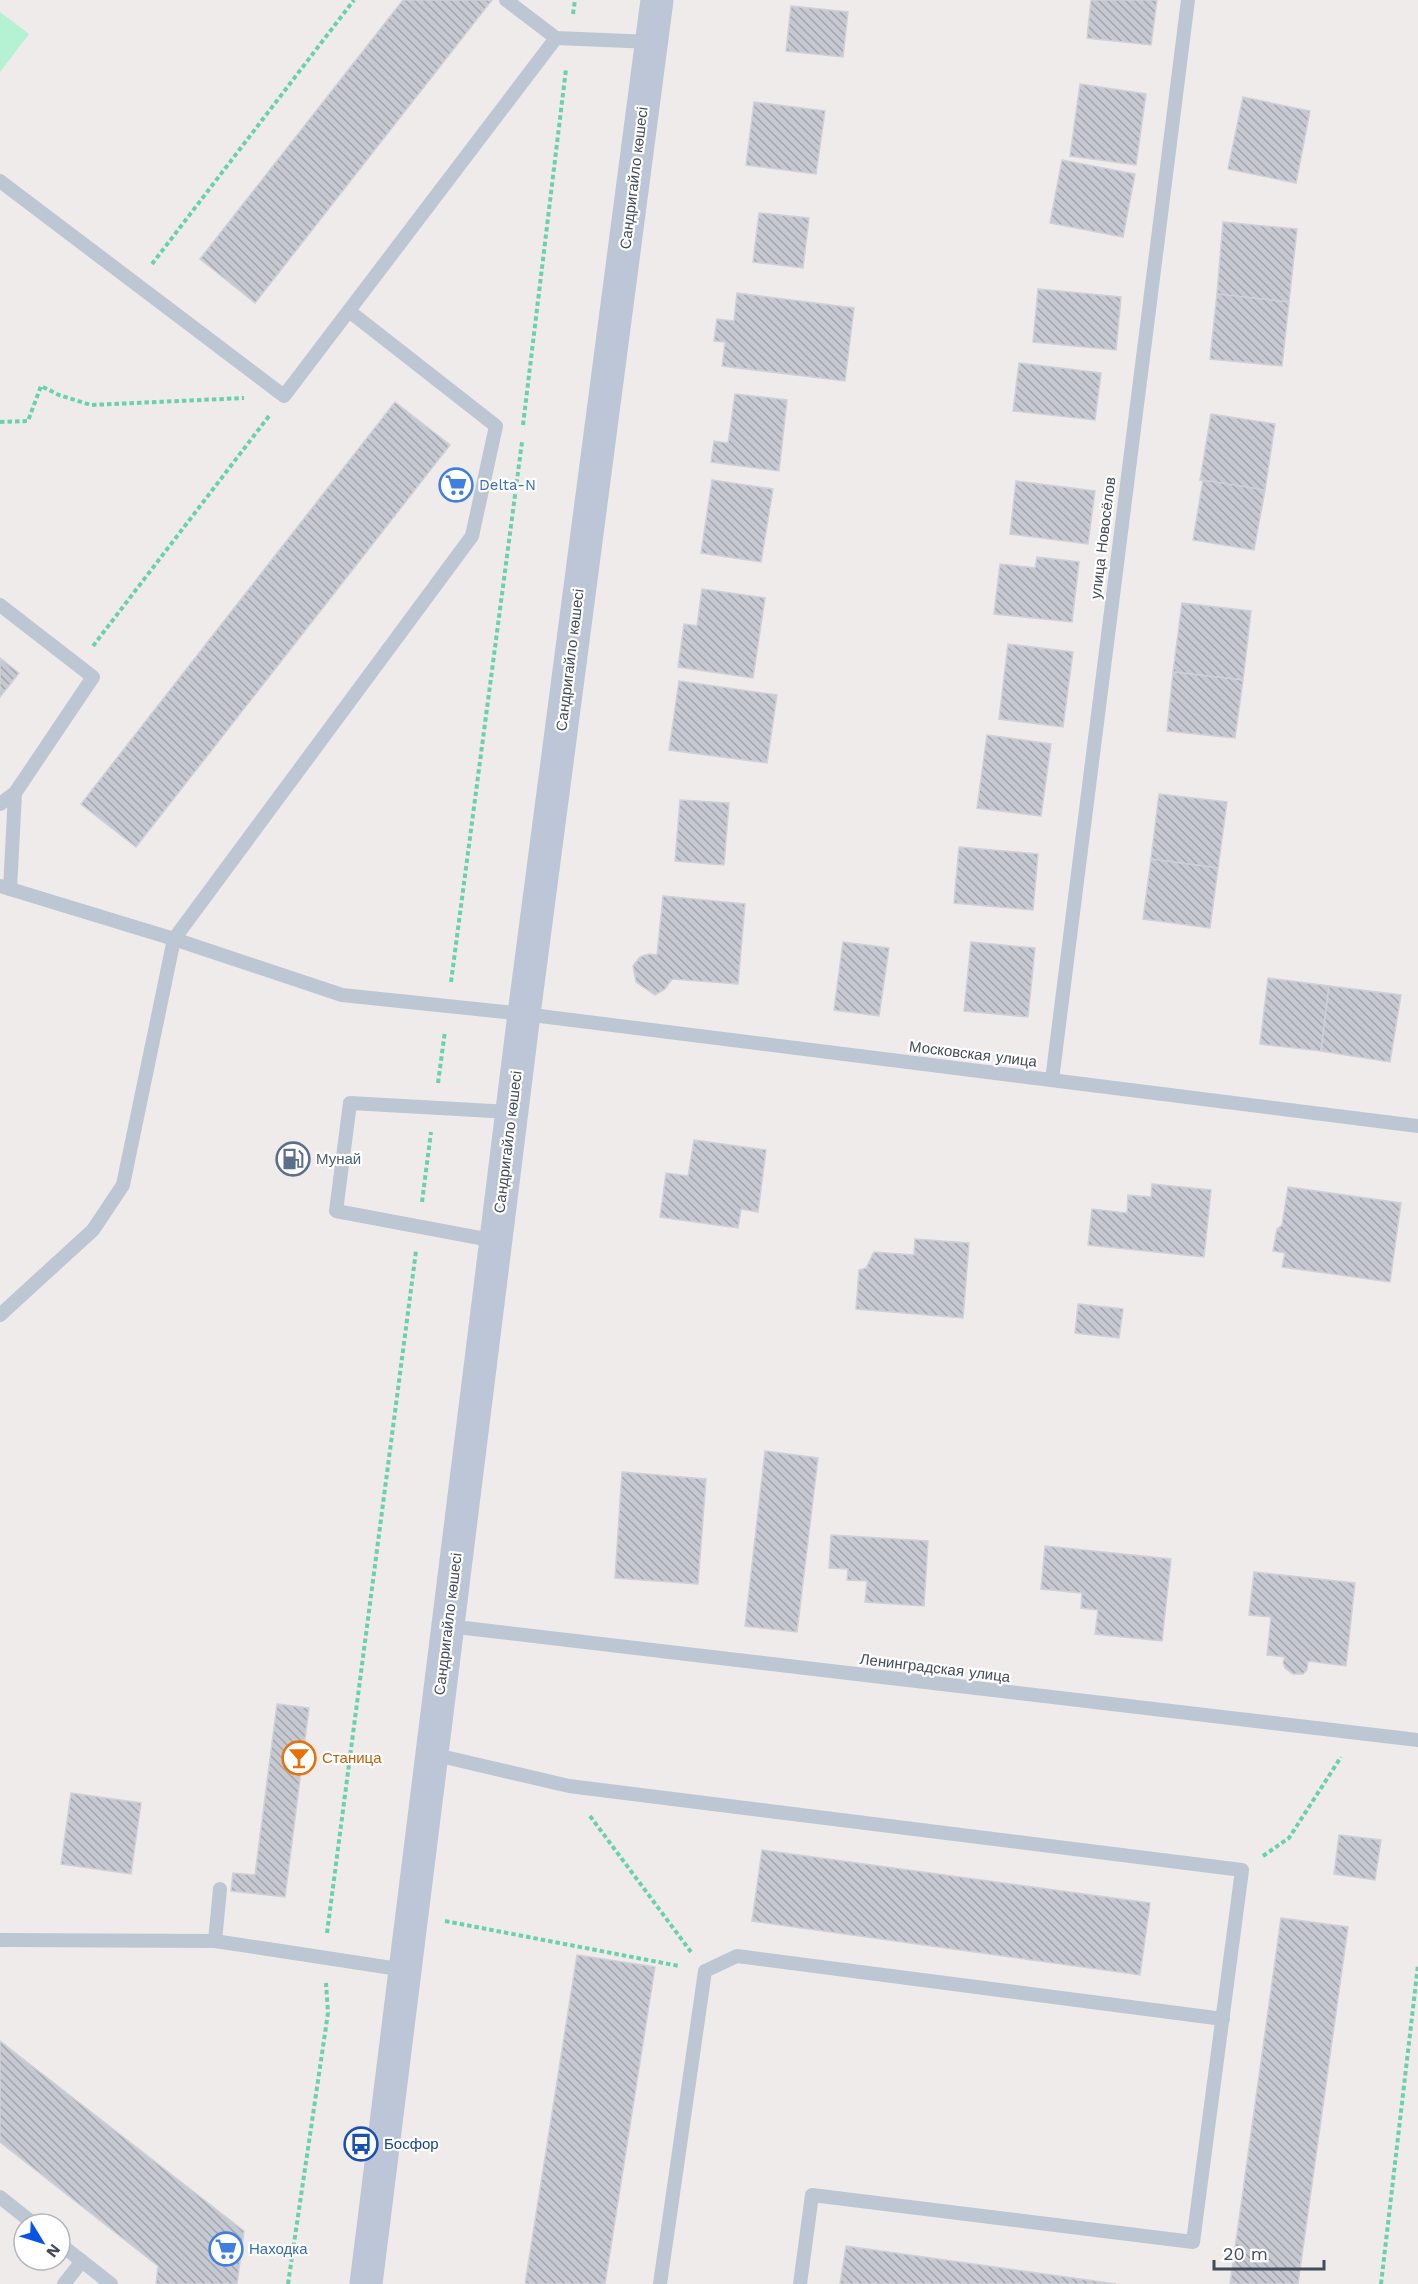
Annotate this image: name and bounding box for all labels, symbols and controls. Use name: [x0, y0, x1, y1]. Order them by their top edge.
street label: Сандригайло көшесі: [616, 106, 652, 250]
supermarket icon: Delta-N: [438, 467, 474, 503]
place label: Delta-N: [479, 476, 536, 494]
street label: улица Новосёлов: [1087, 476, 1119, 600]
street label: Сандригайло көшесі: [552, 588, 588, 732]
street label: Московская улица: [908, 1037, 1039, 1071]
street label: Сандригайло көшесі: [490, 1070, 526, 1214]
fuel station icon: Мунай: [275, 1141, 311, 1177]
place label: Мунай: [316, 1150, 361, 1168]
street label: Сандригайло көшесі: [430, 1552, 466, 1696]
street label: Ленинградская улица: [859, 1650, 1012, 1686]
bar icon: Станица: [281, 1740, 317, 1776]
place label: Станица: [322, 1749, 382, 1767]
bus stop icon: Босфор: [343, 2126, 379, 2162]
place label: Босфор: [384, 2135, 439, 2153]
north arrow: [12, 2212, 72, 2272]
supermarket icon: Находка: [208, 2231, 244, 2267]
scale bar: [1214, 2233, 1324, 2271]
text: N: [42, 2240, 65, 2261]
place label: Находка: [249, 2240, 308, 2258]
text: 20 m: [1223, 2243, 1268, 2264]

